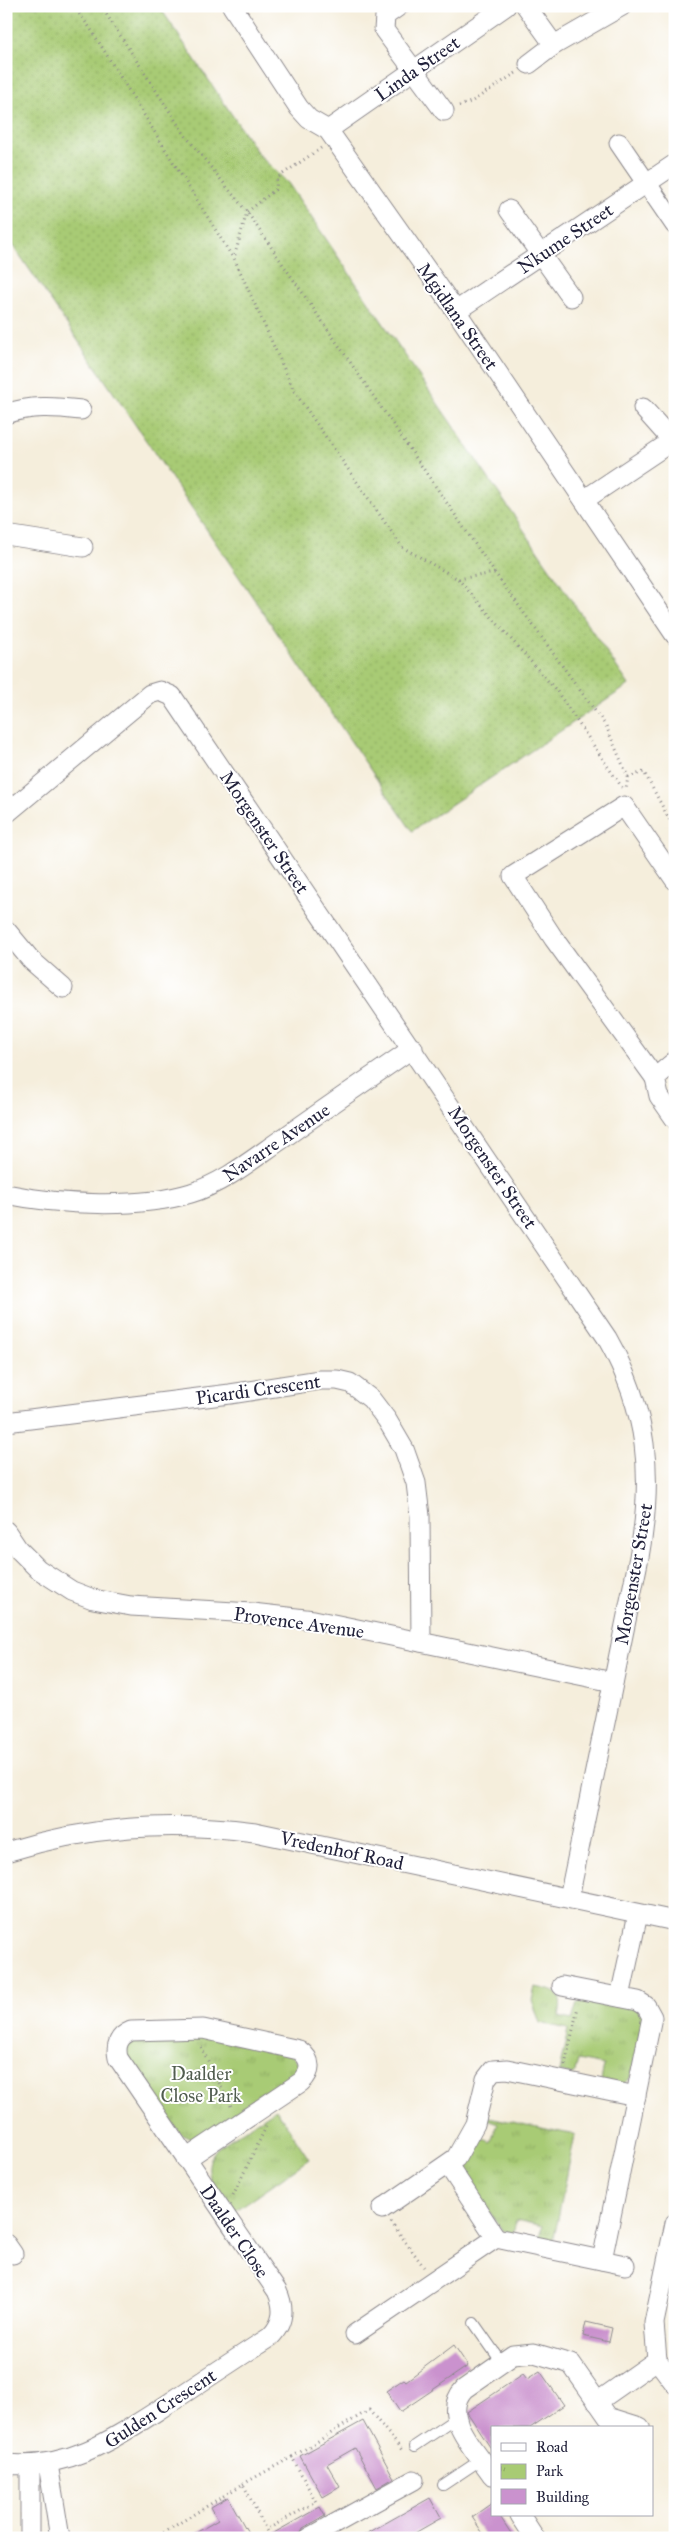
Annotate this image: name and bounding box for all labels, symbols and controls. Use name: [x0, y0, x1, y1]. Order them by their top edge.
street label: Linda Street: [370, 31, 464, 106]
street label: Nkume Street: [513, 198, 618, 279]
street label: Mgidlana Street: [411, 258, 503, 375]
street label: Morgenster Street: [214, 766, 314, 899]
street label: Navarre Avenue: [219, 1098, 334, 1187]
street label: Morgenster Street: [442, 1101, 542, 1234]
street label: Picardi Crescent: [194, 1369, 322, 1410]
street label: Morgenster Street: [610, 1501, 658, 1647]
street label: Provence Avenue: [232, 1602, 366, 1643]
street label: Vredenhof Road: [277, 1826, 406, 1875]
park label: Daalder Close Park: [160, 2062, 242, 2107]
street label: Daalder Close: [195, 2180, 274, 2282]
street label: Gulden Crescent: [100, 2364, 221, 2453]
legend: [491, 2426, 654, 2516]
text: Road: [536, 2438, 568, 2456]
text: Park: [536, 2462, 563, 2480]
text: Building: [536, 2488, 590, 2506]

